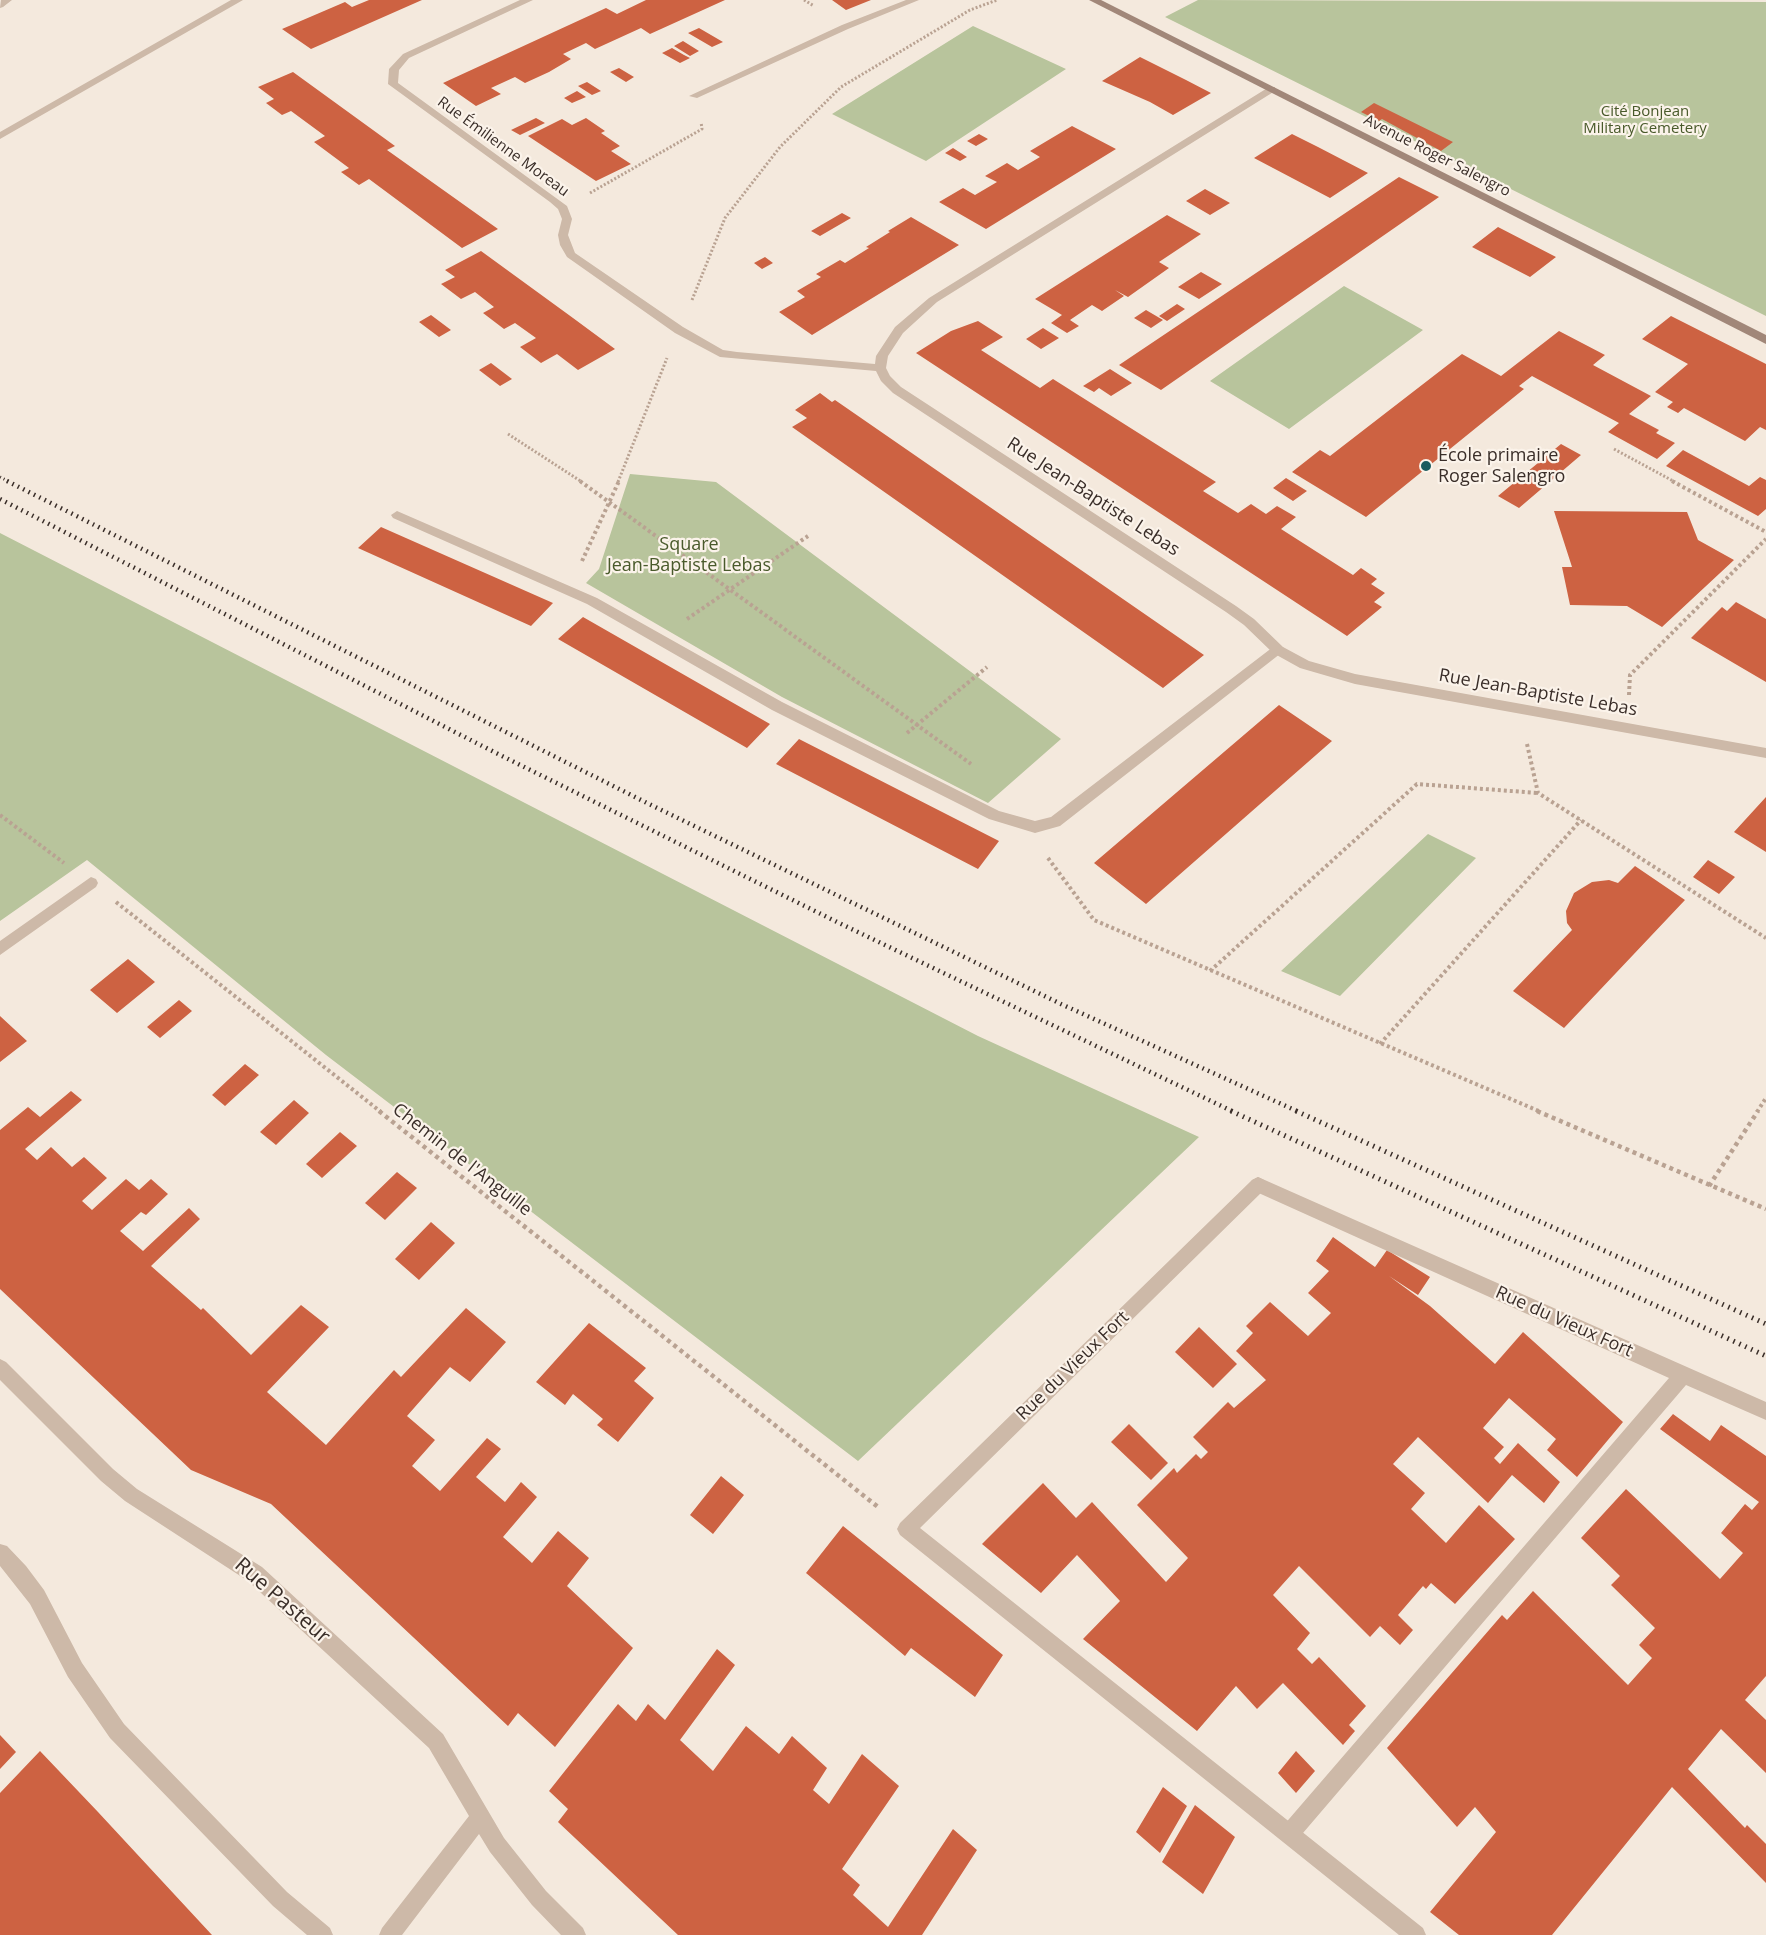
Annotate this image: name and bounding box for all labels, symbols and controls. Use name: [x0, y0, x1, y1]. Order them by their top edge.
street label: Rue Émilienne Moreau: [434, 93, 572, 201]
park label: Cité Bonjean Military Cemetery: [1583, 103, 1707, 138]
street label: Avenue Roger Salengro: [1361, 111, 1513, 201]
street label: Rue Jean-Baptiste Lebas: [1003, 433, 1183, 561]
place label: École primaire Roger Salengro: [1438, 445, 1565, 488]
marker: École primaire Roger Salengro: [1419, 459, 1433, 473]
park label: Square Jean-Baptiste Lebas: [607, 534, 771, 576]
street label: Rue Jean-Baptiste Lebas: [1437, 665, 1639, 721]
street label: Chemin de l'Anguille: [388, 1099, 536, 1221]
street label: Rue du Vieux Fort: [1492, 1282, 1636, 1362]
street label: Rue du Vieux Fort: [1012, 1307, 1134, 1425]
street label: Rue Pasteur: [229, 1553, 335, 1649]

